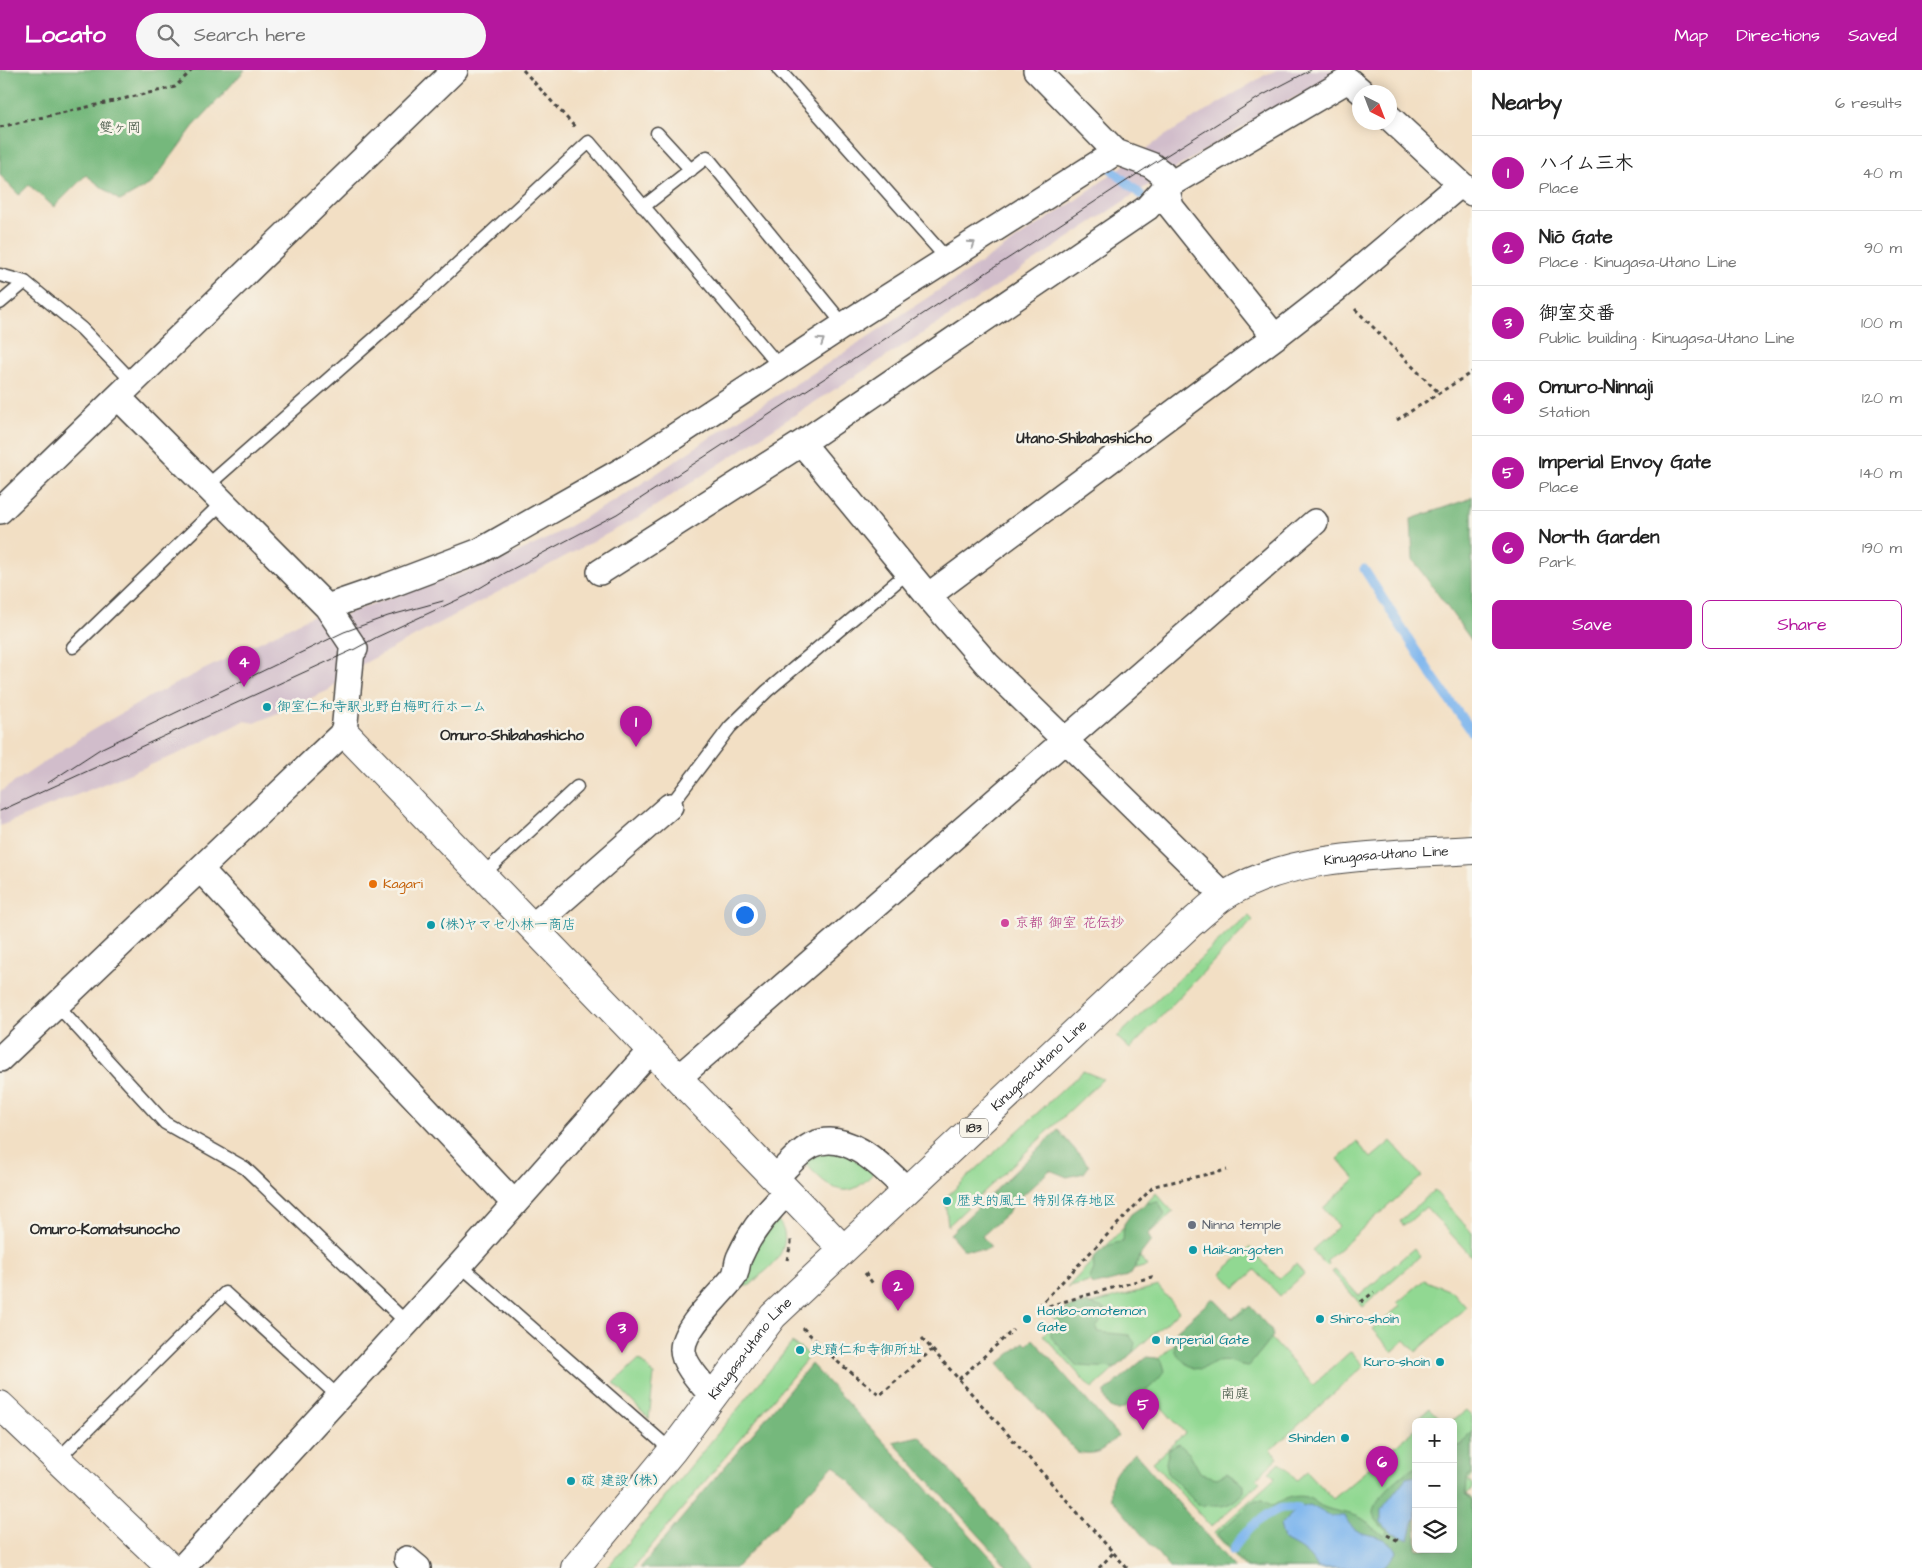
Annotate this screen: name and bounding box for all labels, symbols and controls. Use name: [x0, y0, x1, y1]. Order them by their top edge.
search box: [136, 13, 486, 58]
text: Locato: [25, 18, 106, 52]
icon: search: [154, 21, 182, 49]
text: Search here: [194, 22, 306, 49]
text: Map: [1674, 23, 1708, 48]
text: Directions: [1736, 23, 1820, 48]
text: Saved: [1848, 23, 1897, 48]
north arrow: [1352, 85, 1397, 130]
text: Nearby: [1492, 88, 1562, 117]
text: 6 results: [1835, 92, 1902, 114]
park label: 雙ヶ岡: [99, 118, 141, 138]
text: ハイム三木: [1539, 150, 1633, 177]
text: 1: [1507, 162, 1509, 184]
text: 40 m: [1862, 162, 1902, 184]
text: Place: [1539, 177, 1579, 199]
text: Niō Gate: [1539, 224, 1613, 251]
text: 2: [1503, 237, 1513, 259]
text: 90 m: [1864, 237, 1902, 259]
one-way arrow: [967, 241, 976, 250]
text: Place · Kinugasa-Utano Line: [1539, 251, 1737, 273]
text: 御室交番: [1539, 300, 1615, 327]
text: 3: [1504, 312, 1512, 334]
text: 100 m: [1861, 312, 1902, 334]
text: Public building · Kinugasa-Utano Line: [1539, 327, 1795, 349]
one-way arrow: [815, 337, 824, 347]
text: Omuro-Ninnaji: [1539, 374, 1653, 401]
text: 4: [1503, 387, 1513, 409]
text: 120 m: [1862, 387, 1902, 409]
text: Station: [1539, 401, 1590, 423]
district label: Utano-Shibahashicho: [1016, 428, 1152, 449]
text: Imperial Envoy Gate: [1539, 449, 1711, 476]
text: 5: [1502, 462, 1514, 484]
text: 140 m: [1860, 462, 1902, 484]
text: Place: [1539, 476, 1579, 498]
text: North Garden: [1539, 524, 1660, 551]
text: 6: [1503, 537, 1513, 559]
text: 190 m: [1862, 537, 1902, 559]
text: Park: [1539, 551, 1576, 573]
button: Save: [1492, 600, 1692, 649]
button: Share: [1702, 600, 1902, 649]
pin: 4: [228, 646, 260, 687]
place label: 御室仁和寺駅北野白梅町行ホーム: [277, 697, 486, 717]
marker: 御室仁和寺駅北野白梅町行ホーム: [261, 701, 273, 713]
pin: 1: [620, 706, 652, 747]
district label: Omuro-Shibahashicho: [440, 725, 584, 746]
street label: Kinugasa-Utano Line: [1322, 841, 1450, 871]
place label: Kagari: [383, 874, 423, 894]
marker: Kagari: [367, 878, 379, 890]
your location: [732, 902, 758, 928]
place label: 京都 御室 花伝抄: [1015, 913, 1124, 933]
place label: (株)ヤマセ小林一商店: [441, 915, 576, 935]
marker: 京都 御室 花伝抄: [999, 917, 1011, 929]
marker: (株)ヤマセ小林一商店: [425, 919, 437, 931]
street label: Kinugasa-Utano Line: [987, 1015, 1092, 1116]
road number: 183: [960, 1118, 988, 1138]
place label: 歴史的風土 特別保存地区: [957, 1191, 1117, 1211]
marker: 歴史的風土 特別保存地区: [941, 1195, 953, 1207]
place label: Ninna temple: [1202, 1215, 1282, 1235]
district label: Omuro-Komatsunocho: [30, 1219, 181, 1240]
marker: Ninna temple: [1186, 1219, 1198, 1231]
place label: Haikan-goten: [1203, 1240, 1283, 1260]
marker: Haikan-goten: [1187, 1244, 1199, 1256]
pin: 2: [882, 1270, 914, 1311]
street label: Kinugasa-Utano Line: [704, 1293, 797, 1404]
place label: Honbo-omotemon Gate: [1037, 1301, 1146, 1337]
place label: Shiro-shoin: [1330, 1309, 1399, 1329]
pin: 3: [606, 1312, 638, 1353]
marker: Honbo-omotemon Gate: [1021, 1313, 1033, 1325]
marker: Shiro-shoin: [1314, 1313, 1326, 1325]
place label: Imperial Gate: [1166, 1330, 1250, 1350]
marker: Imperial Gate: [1150, 1334, 1162, 1346]
place label: 史蹟仁和寺御所址: [810, 1340, 922, 1360]
marker: 史蹟仁和寺御所址: [794, 1344, 806, 1356]
place label: Kuro-shoin: [1364, 1352, 1430, 1372]
marker: Kuro-shoin: [1434, 1356, 1446, 1368]
park label: 南庭: [1221, 1384, 1249, 1404]
pin: 5: [1127, 1389, 1159, 1430]
map controls: [1412, 1418, 1457, 1553]
button: +: [1412, 1418, 1457, 1463]
place label: Shinden: [1288, 1428, 1335, 1448]
marker: Shinden: [1339, 1432, 1351, 1444]
pin: 6: [1366, 1446, 1398, 1487]
button: −: [1412, 1463, 1457, 1508]
place label: 碇 建設 (株): [581, 1471, 657, 1491]
marker: 碇 建設 (株): [565, 1475, 577, 1487]
button: layers: [1412, 1508, 1457, 1553]

